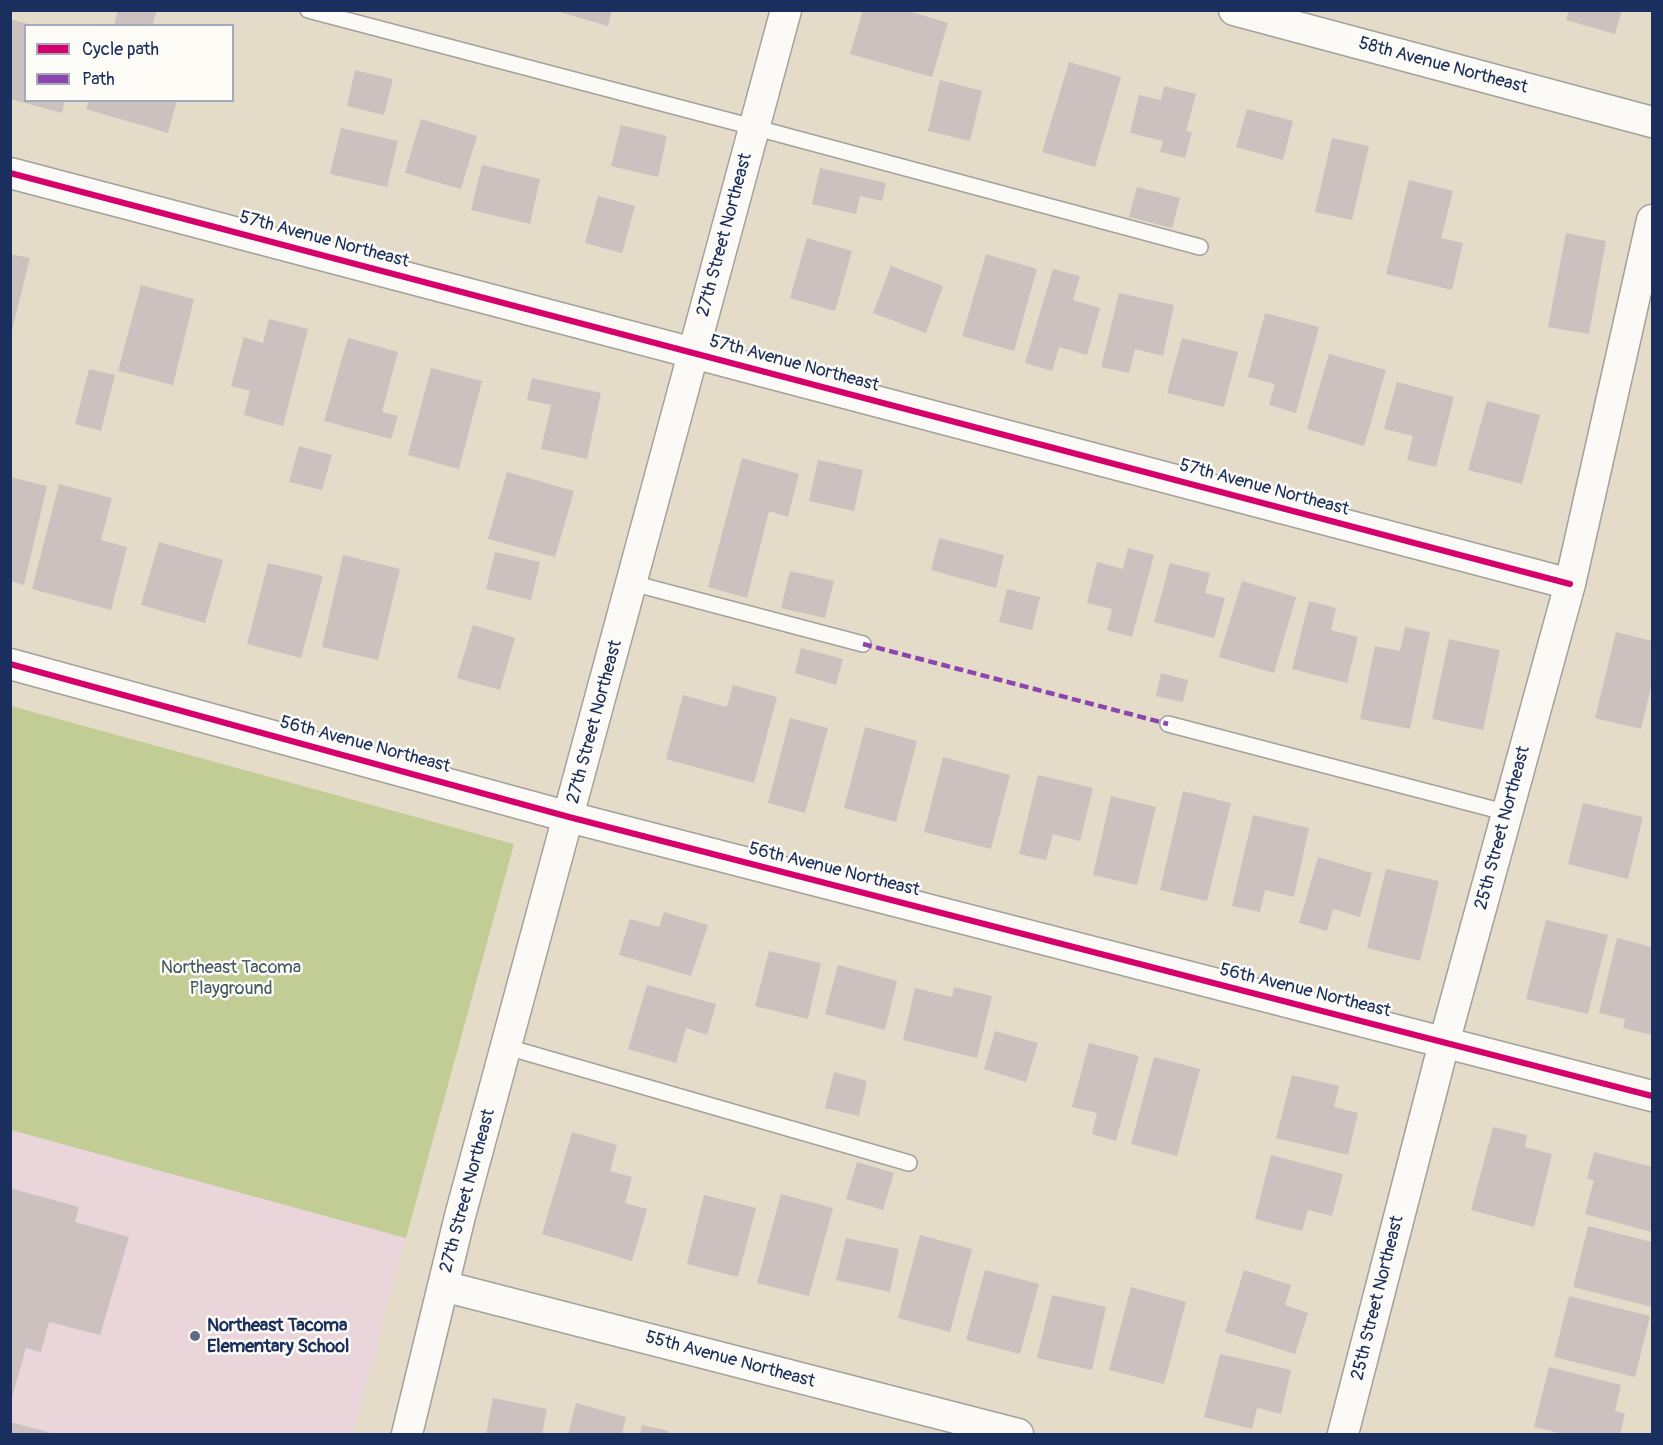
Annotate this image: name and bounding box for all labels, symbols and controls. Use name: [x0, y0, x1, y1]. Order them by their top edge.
legend: [24, 24, 234, 102]
street label: 58th Avenue Northeast: [1356, 33, 1530, 99]
text: Cycle path: [82, 38, 159, 61]
text: Path: [82, 68, 115, 91]
street label: 27th Street Northeast: [693, 151, 757, 319]
street label: 57th Avenue Northeast: [237, 207, 411, 273]
street label: 57th Avenue Northeast: [707, 331, 881, 397]
street label: 57th Avenue Northeast: [1177, 455, 1351, 521]
street label: 27th Street Northeast: [563, 638, 627, 806]
street label: 56th Avenue Northeast: [277, 712, 453, 778]
street label: 25th Street Northeast: [1471, 744, 1535, 912]
street label: 56th Avenue Northeast: [746, 838, 922, 902]
park label: Northeast Tacoma Playground: [161, 957, 301, 1000]
street label: 56th Avenue Northeast: [1217, 959, 1393, 1023]
street label: 27th Street Northeast: [436, 1107, 500, 1275]
street label: 25th Street Northeast: [1347, 1214, 1409, 1382]
place label: Northeast Tacoma Elementary School: [207, 1315, 349, 1358]
street label: 55th Avenue Northeast: [643, 1327, 817, 1393]
marker: Northeast Tacoma Elementary School: [188, 1329, 202, 1343]

